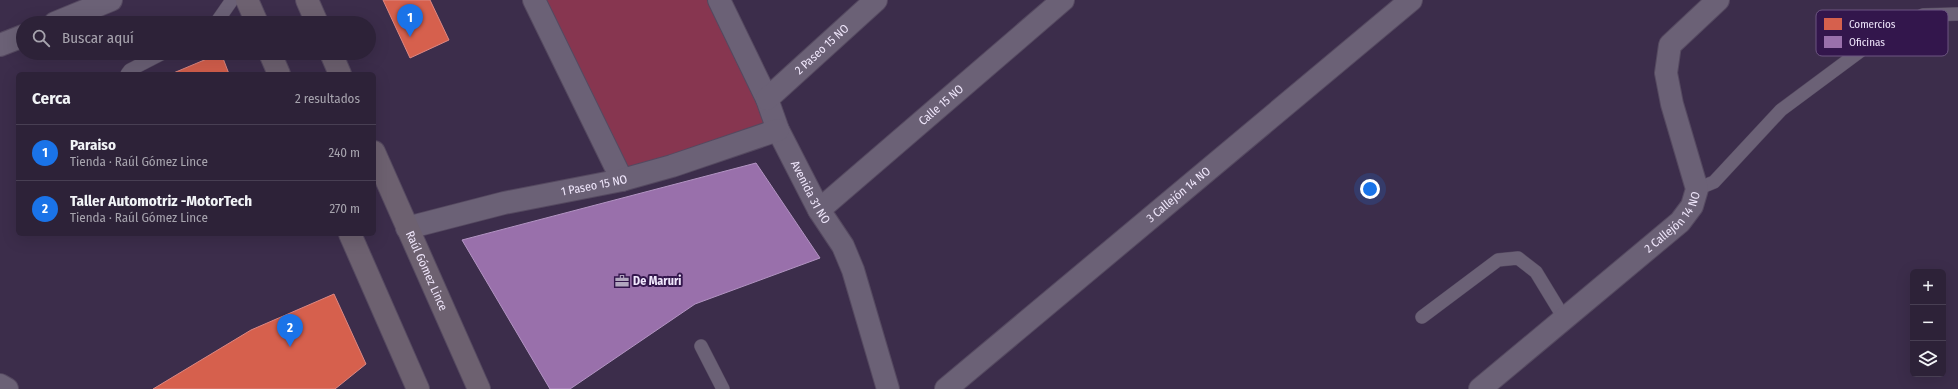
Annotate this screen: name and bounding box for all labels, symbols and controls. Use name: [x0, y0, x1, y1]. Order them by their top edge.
pin: 1: [397, 4, 423, 37]
legend: [1816, 10, 1948, 56]
search box: [16, 16, 376, 60]
text: Comercios: [1849, 18, 1896, 31]
street label: 2 Paseo 15 NO: [792, 21, 852, 77]
icon: search: [30, 27, 52, 49]
text: Buscar aquí: [62, 29, 134, 47]
text: Oficinas: [1849, 36, 1885, 49]
street label: Calle 15 NO: [916, 82, 966, 128]
text: Cerca: [32, 88, 71, 109]
text: 2 resultados: [295, 91, 360, 106]
text: Paraiso: [70, 136, 116, 154]
text: 1: [42, 145, 48, 160]
text: 240 m: [328, 145, 360, 160]
text: Tienda · Raúl Gómez Lince: [70, 154, 208, 169]
street label: Avenida 31 NO: [788, 158, 833, 226]
street label: 3 Callejón 14 NO: [1144, 164, 1213, 225]
street label: 1 Paseo 15 NO: [560, 172, 629, 199]
your location: [1360, 179, 1380, 199]
street label: 2 Callejón 14 NO: [1642, 190, 1703, 256]
text: Taller Automotriz -MotorTech: [70, 192, 252, 210]
text: 2: [42, 201, 48, 216]
text: 270 m: [329, 201, 360, 216]
text: Tienda · Raúl Gómez Lince: [70, 210, 208, 225]
street label: Raúl Gómez Lince: [403, 229, 451, 313]
map controls: [1910, 269, 1946, 377]
button: +: [1910, 269, 1946, 305]
office icon: De Maruri: [614, 273, 630, 289]
place label: De Maruri: [633, 274, 681, 288]
button: −: [1910, 305, 1946, 341]
pin: 2: [277, 314, 303, 347]
button: layers: [1910, 341, 1946, 377]

